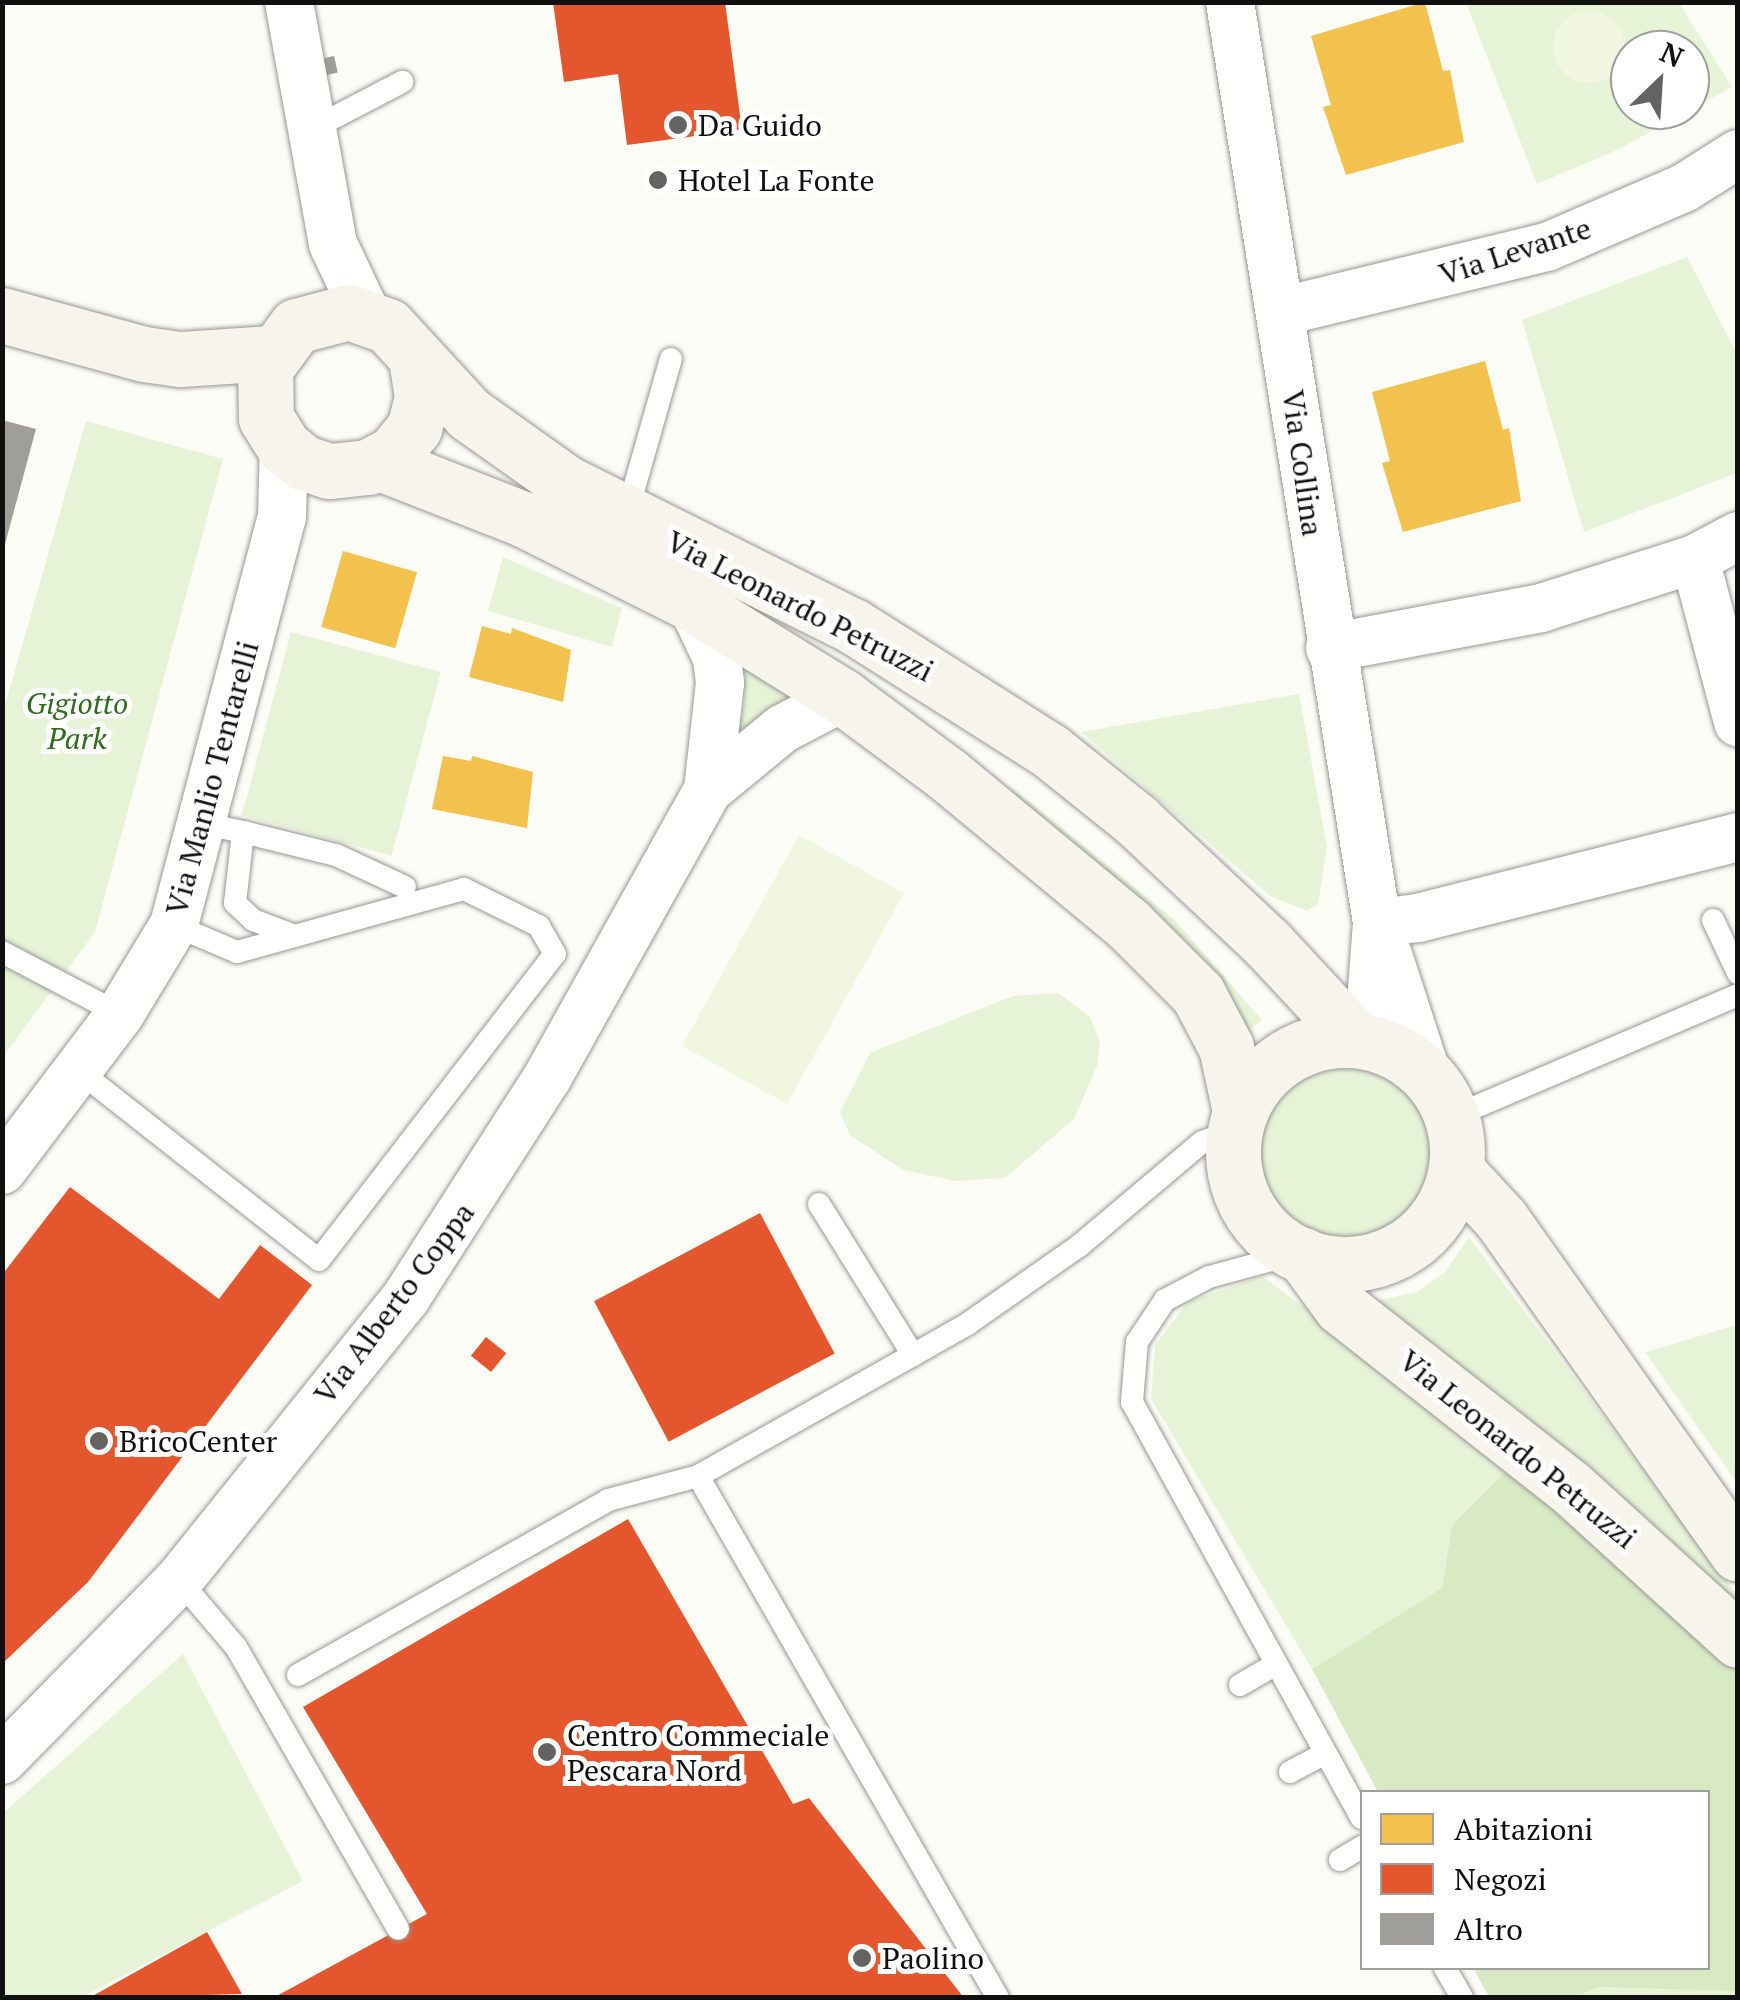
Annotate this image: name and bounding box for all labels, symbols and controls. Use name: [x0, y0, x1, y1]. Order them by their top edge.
north arrow: [1610, 30, 1710, 130]
text: N: [1655, 33, 1689, 75]
place label: Da Guido: [698, 107, 822, 143]
marker: Da Guido: [667, 114, 689, 136]
place label: Hotel La Fonte: [678, 162, 874, 198]
marker: Hotel La Fonte: [647, 169, 669, 191]
street label: Via Levante: [1435, 210, 1595, 292]
street label: Via Collina: [1275, 388, 1331, 538]
street label: Via Leonardo Petruzzi: [661, 523, 939, 689]
street label: Via Manlio Tentarelli: [158, 637, 266, 919]
park label: Gigiotto Park: [26, 685, 128, 756]
street label: Via Alberto Coppa: [306, 1195, 482, 1411]
street label: Via Leonardo Petruzzi: [1392, 1342, 1644, 1556]
place label: BricoCenter: [119, 1423, 277, 1459]
marker: BricoCenter: [88, 1430, 110, 1452]
place label: Centro Commeciale Pescara Nord: [567, 1717, 829, 1788]
marker: Centro Commeciale Pescara Nord: [536, 1741, 558, 1763]
legend: [1360, 1790, 1710, 1970]
text: Abitazioni: [1454, 1809, 1593, 1849]
text: Negozi: [1454, 1859, 1547, 1899]
text: Altro: [1454, 1909, 1523, 1949]
place label: Paolino: [882, 1940, 984, 1976]
marker: Paolino: [851, 1947, 873, 1969]

